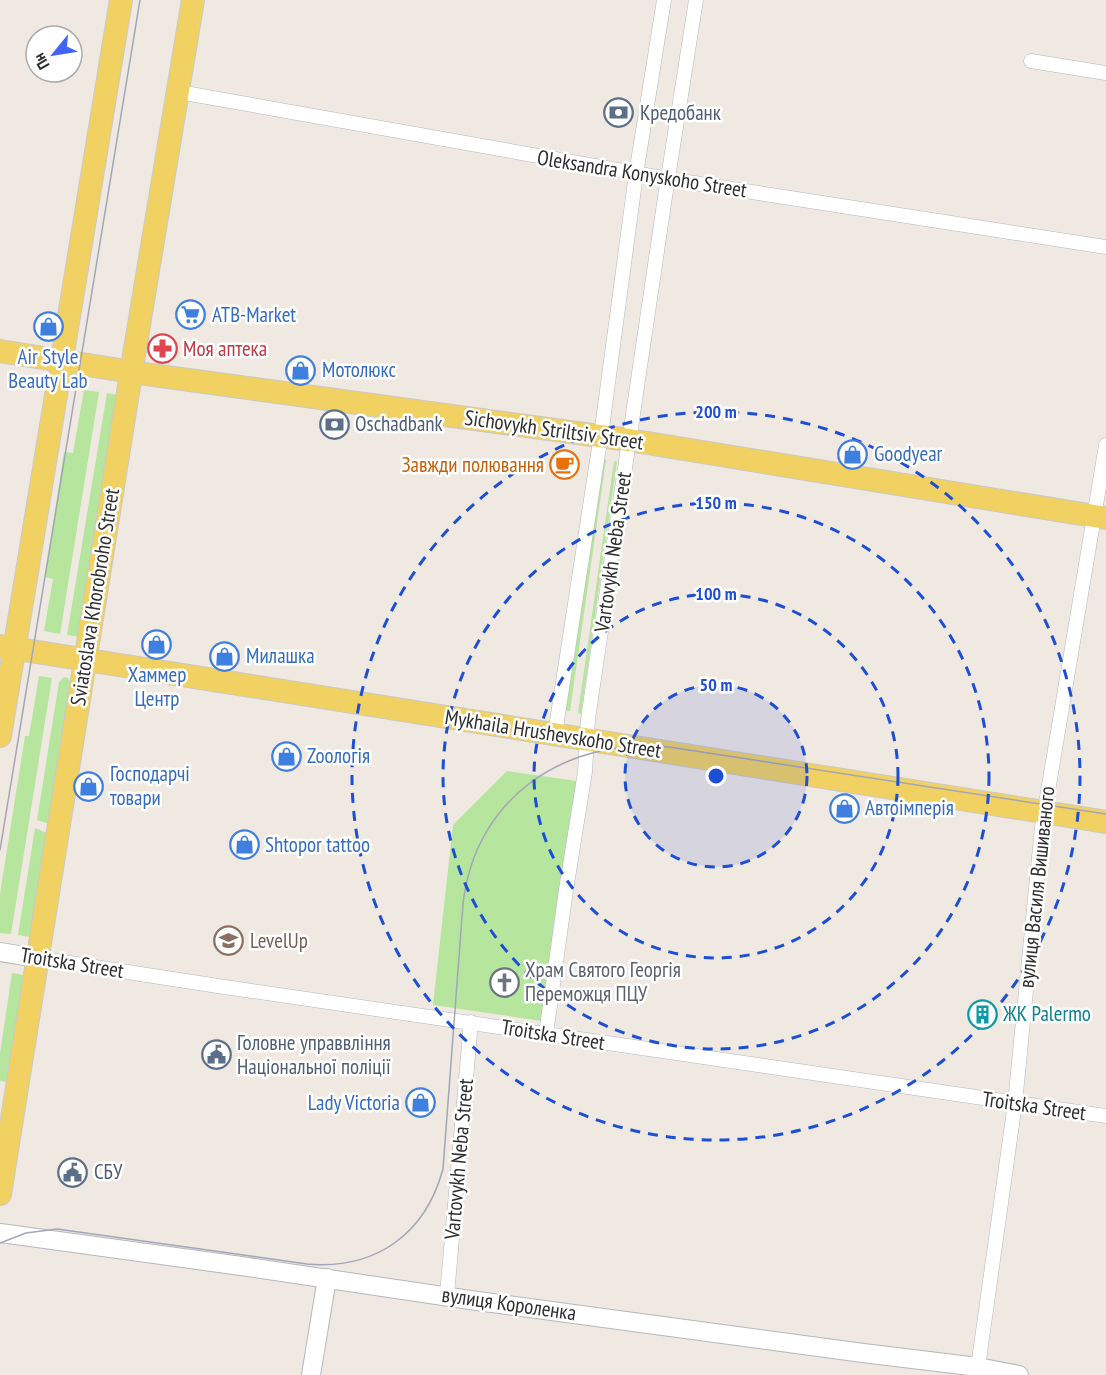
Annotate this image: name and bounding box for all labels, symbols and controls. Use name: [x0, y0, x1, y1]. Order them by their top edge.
north arrow: [24, 24, 84, 84]
text: Пн: [28, 50, 54, 73]
bank icon: Кредобанк: [603, 97, 635, 129]
place label: Кредобанк: [640, 99, 721, 126]
street label: Oleksandra Konyskoho Street: [535, 144, 749, 203]
supermarket icon: ATB-Market: [175, 299, 207, 331]
place label: ATB-Market: [212, 301, 296, 328]
shop icon: Air Style Beauty Lab: [32, 310, 64, 342]
pharmacy icon: Моя аптека: [146, 333, 178, 365]
place label: Моя аптека: [183, 335, 267, 362]
place label: Air Style Beauty Lab: [8, 343, 88, 394]
shop icon: Мотолюкс: [285, 354, 317, 386]
place label: Мотолюкс: [322, 356, 396, 383]
text: 200 m: [695, 400, 737, 423]
street label: Sichovykh Striltsiv Street: [463, 404, 645, 455]
bank icon: Oschadbank: [318, 408, 350, 440]
place label: Oschadbank: [355, 410, 443, 437]
shop icon: Goodyear: [837, 438, 869, 470]
place label: Goodyear: [874, 440, 943, 467]
cafe icon: Завжди полювання: [549, 449, 581, 481]
place label: Завжди полювання: [401, 451, 544, 478]
street label: Vartovykh Neba Street: [588, 470, 637, 635]
street label: Sviatoslava Khorobroho Street: [64, 486, 125, 708]
text: 150 m: [695, 491, 737, 514]
text: 100 m: [695, 582, 737, 605]
shop icon: Хаммер Центр: [141, 628, 173, 660]
shop icon: Милашка: [209, 640, 241, 672]
place label: Милашка: [246, 642, 315, 669]
place label: Хаммер Центр: [128, 661, 186, 712]
text: 50 m: [700, 673, 732, 696]
street label: Mykhaila Hrushevskoho Street: [443, 703, 663, 764]
shop icon: Zooлогія: [270, 740, 302, 772]
place label: Zooлогія: [307, 742, 370, 769]
place label: Господарчі товари: [110, 760, 190, 811]
centre of rings: [706, 766, 726, 786]
shop icon: Господарчі товари: [73, 770, 105, 802]
street label: вулиця Василя Вишиваного: [1012, 785, 1061, 989]
shop icon: Автоімперія: [828, 792, 860, 824]
place label: Автоімперія: [865, 794, 954, 821]
shop icon: Shtopor tattoo: [228, 829, 260, 861]
place label: Shtopor tattoo: [265, 831, 370, 858]
school or university icon: LevelUp: [213, 925, 245, 957]
place label: LevelUp: [250, 927, 308, 954]
street label: Troitska Street: [18, 941, 126, 984]
place label: Храм Святого Георгія Переможця ПЦУ: [525, 956, 681, 1007]
church icon: Храм Святого Георгія Переможця ПЦУ: [488, 966, 520, 998]
building icon: ЖК Palermo: [966, 998, 998, 1030]
place label: ЖК Palermo: [1002, 1000, 1091, 1027]
street label: Troitska Street: [499, 1013, 607, 1056]
place label: Головне управвління Національної поліції: [237, 1029, 391, 1080]
public building icon: Головне управвління Національної поліції: [200, 1039, 232, 1071]
street label: Vartovykh Neba Street: [438, 1077, 479, 1242]
street label: Troitska Street: [981, 1085, 1088, 1126]
shop icon: Lady Victoria: [405, 1087, 437, 1119]
place label: Lady Victoria: [308, 1089, 400, 1116]
public building icon: СБУ: [57, 1156, 89, 1188]
place label: СБУ: [94, 1158, 123, 1185]
street label: вулиця Короленка: [440, 1281, 578, 1326]

